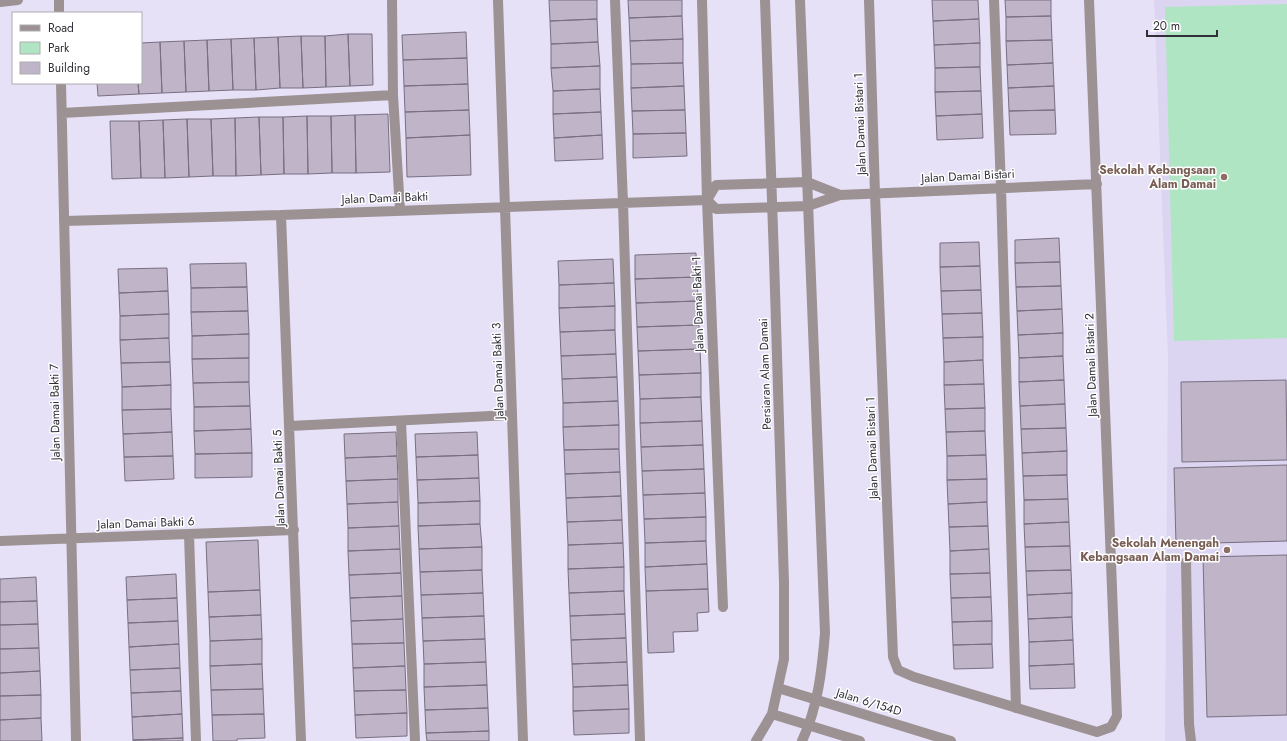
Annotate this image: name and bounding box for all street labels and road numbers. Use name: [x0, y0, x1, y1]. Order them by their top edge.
street label: Jalan Damai Bistari 1: [849, 73, 871, 177]
street label: Jalan Damai Bistari: [919, 165, 1015, 188]
street label: Jalan Damai Bakti: [339, 187, 429, 209]
street label: Jalan Damai Bakti 1: [687, 256, 709, 354]
street label: Jalan Damai Bistari 2: [1080, 313, 1102, 419]
street label: Persiaran Alam Damai: [754, 318, 776, 430]
street label: Jalan Damai Bakti 3: [487, 322, 509, 422]
street label: Jalan Damai Bakti 7: [45, 363, 65, 462]
street label: Jalan Damai Bistari 1: [861, 397, 883, 501]
street label: Jalan Damai Bakti 5: [268, 429, 290, 529]
street label: Jalan Damai Bakti 6: [95, 512, 195, 534]
street label: Jalan 6/154D: [832, 683, 904, 720]

